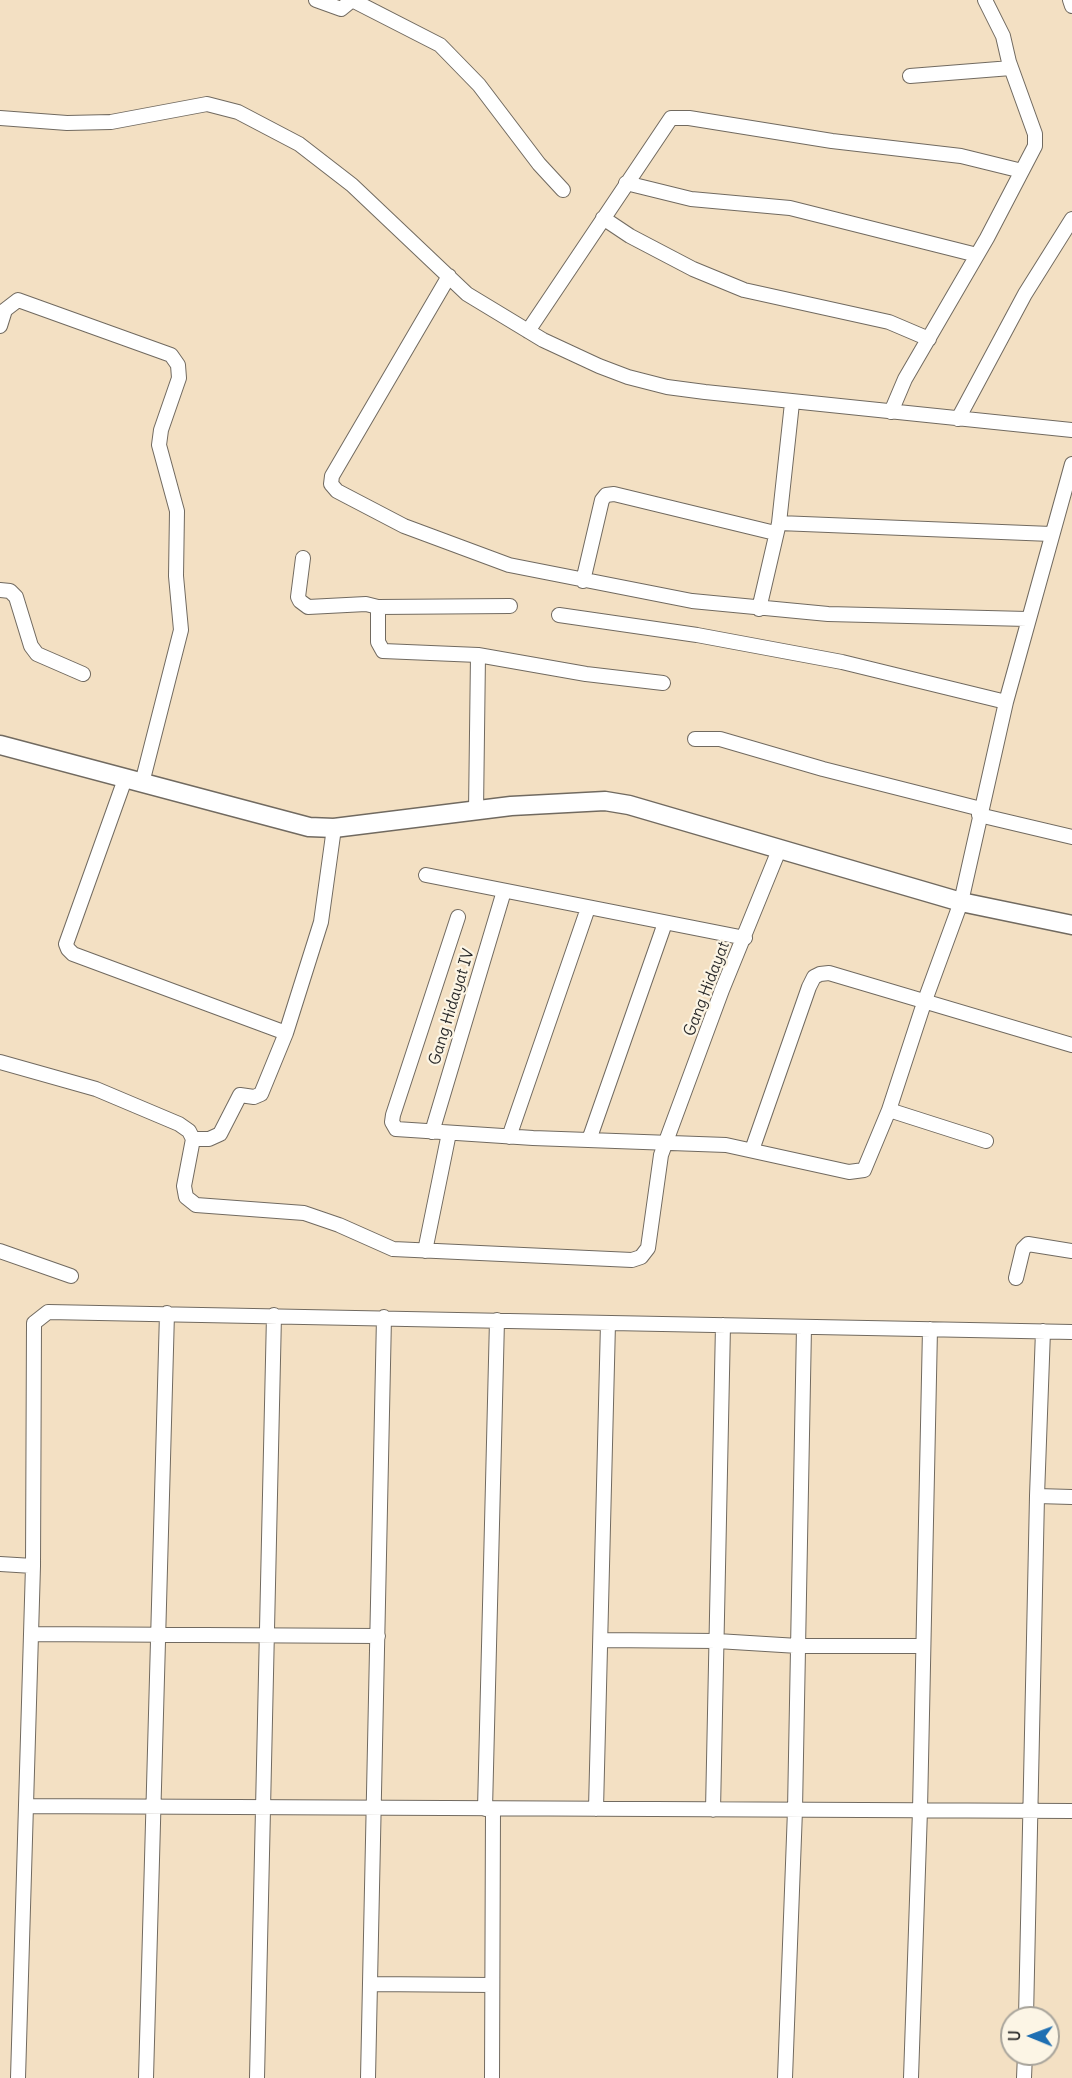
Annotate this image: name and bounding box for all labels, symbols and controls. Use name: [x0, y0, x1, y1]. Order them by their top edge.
street label: Gang Hidayat: [680, 939, 734, 1039]
street label: Gang Hidayat IV: [425, 947, 479, 1067]
north arrow: [1000, 2006, 1060, 2066]
text: U: [1004, 2030, 1024, 2041]

